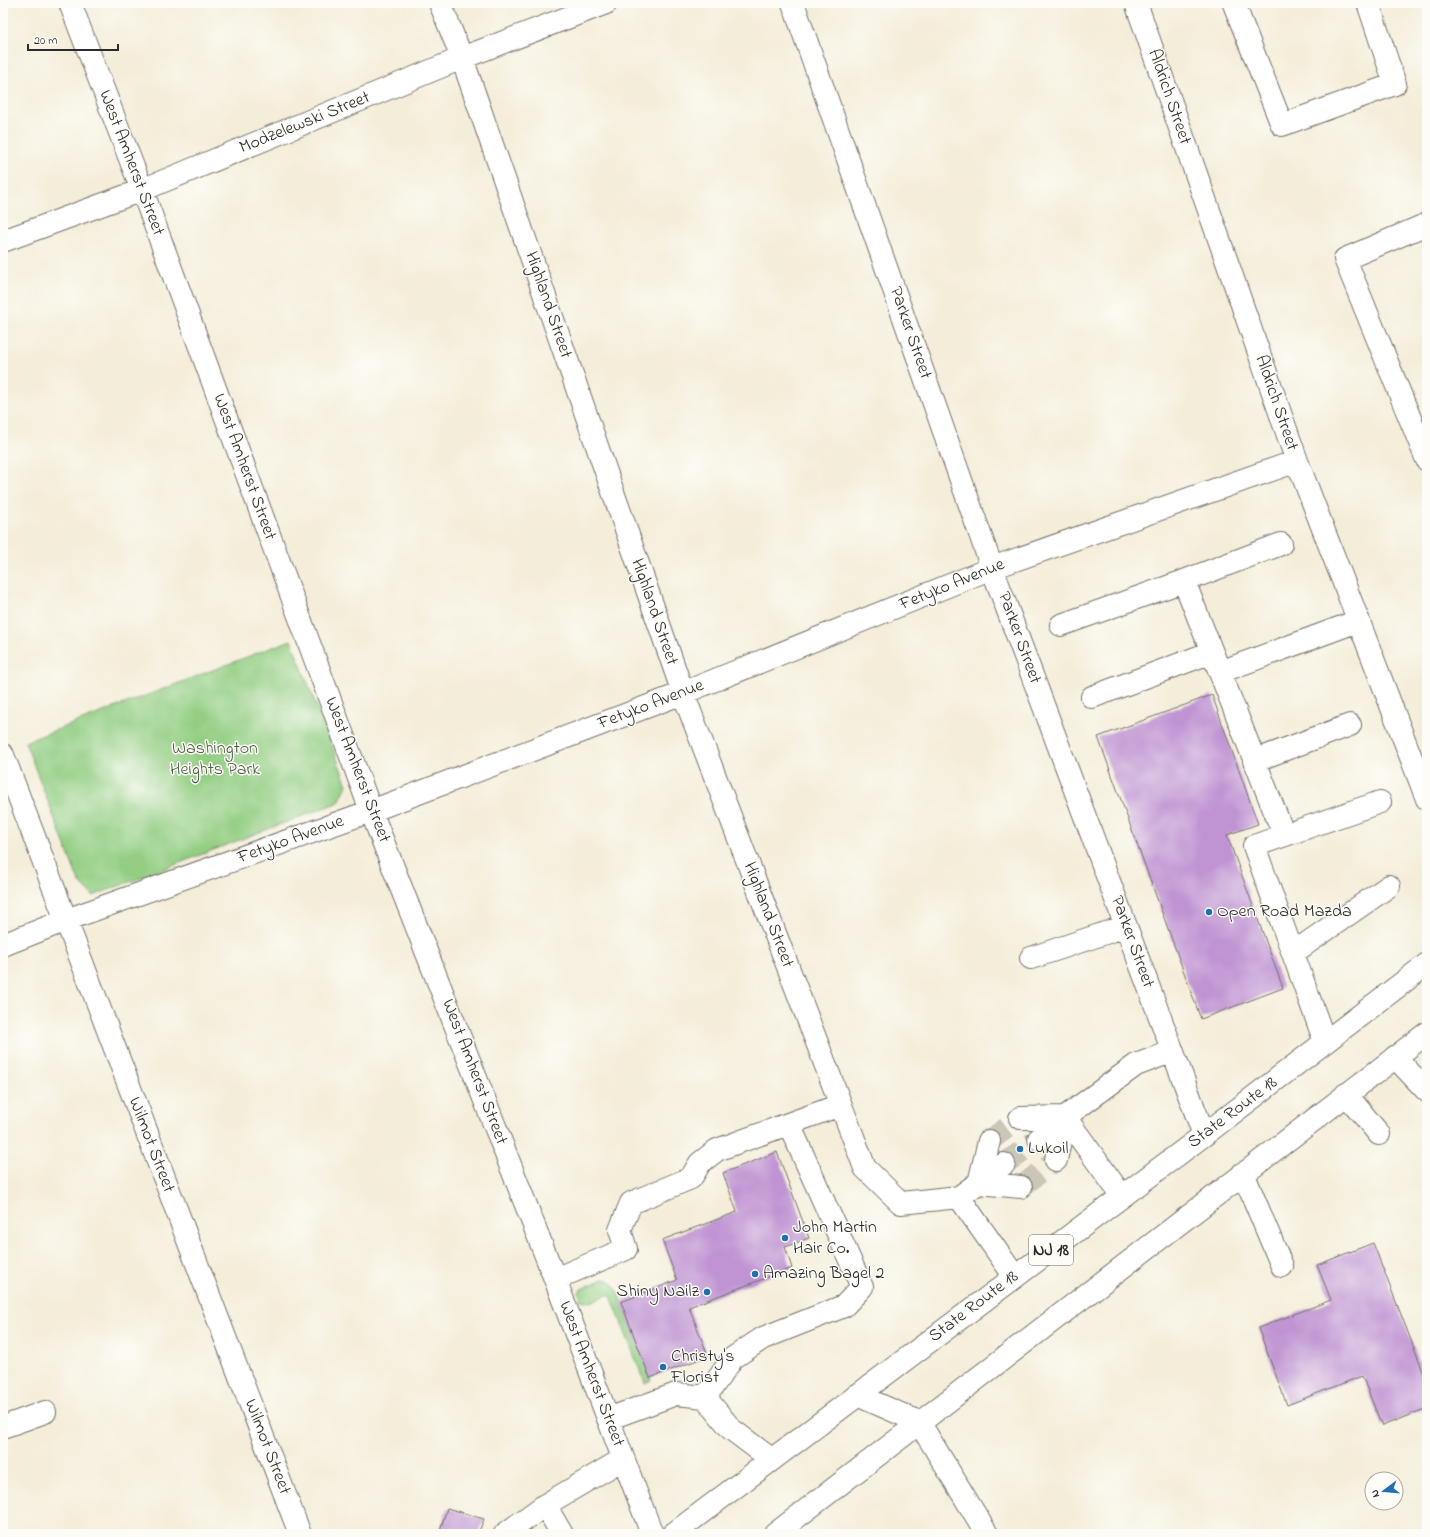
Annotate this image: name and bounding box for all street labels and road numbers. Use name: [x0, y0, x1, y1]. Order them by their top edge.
street label: Aldrich Street: [1141, 46, 1197, 148]
street label: Modzelewski Street: [236, 85, 374, 161]
street label: West Amherst Street: [91, 86, 171, 240]
street label: Highland Street: [517, 248, 578, 362]
street label: Parker Street: [882, 283, 938, 383]
street label: Aldrich Street: [1248, 352, 1304, 454]
street label: West Amherst Street: [205, 390, 283, 544]
street label: Fetyko Avenue: [895, 552, 1009, 618]
street label: Highland Street: [623, 555, 684, 669]
street label: Parker Street: [990, 588, 1048, 688]
street label: Fetyko Avenue: [593, 673, 709, 737]
street label: West Amherst Street: [317, 693, 397, 847]
street label: Fetyko Avenue: [233, 808, 349, 872]
street label: Highland Street: [735, 858, 800, 972]
street label: Parker Street: [1103, 892, 1161, 992]
street label: West Amherst Street: [434, 995, 514, 1149]
street label: State Route 18: [1183, 1070, 1284, 1155]
street label: Wilmot Street: [121, 1093, 181, 1197]
road number: NJ 18: [1029, 1235, 1073, 1265]
street label: State Route 18: [924, 1264, 1025, 1349]
street label: West Amherst Street: [551, 1297, 631, 1451]
street label: Wilmot Street: [237, 1395, 297, 1499]

